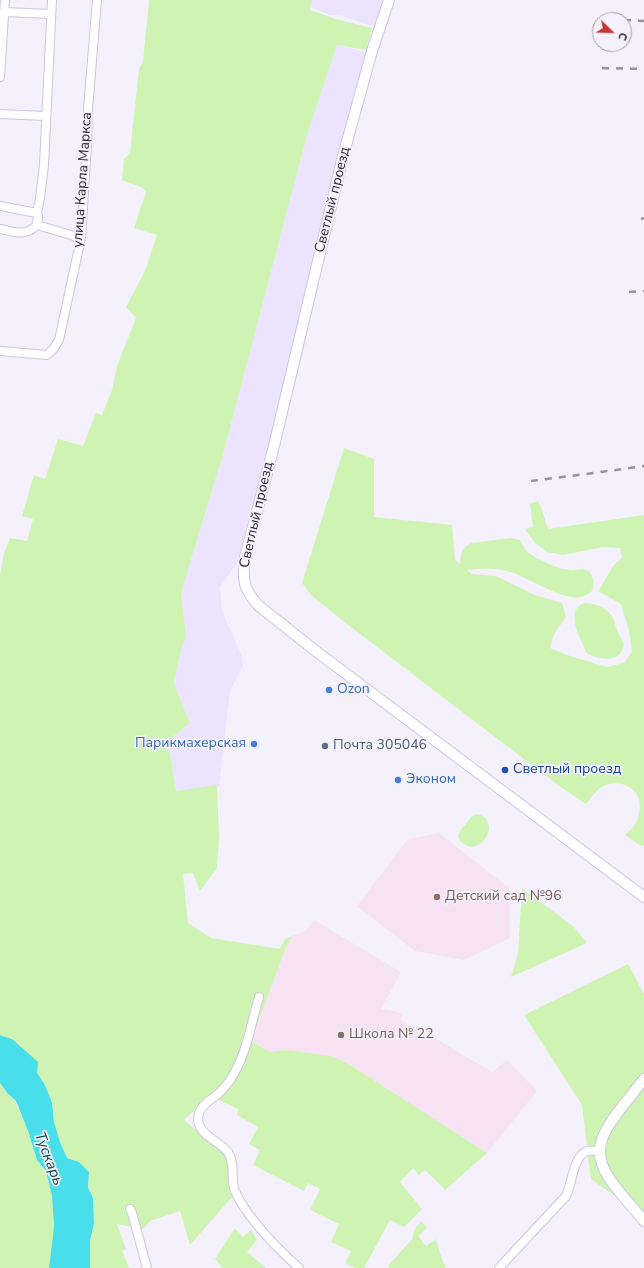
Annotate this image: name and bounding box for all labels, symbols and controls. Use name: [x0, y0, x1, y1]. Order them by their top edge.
north arrow: [592, 12, 632, 52]
text: С: [614, 30, 631, 43]
street label: улица Карла Маркса: [70, 112, 96, 248]
street label: Светлый проезд: [312, 145, 354, 255]
street label: Светлый проезд: [237, 460, 277, 570]
place label: Ozon: [337, 682, 370, 698]
marker: Ozon: [324, 685, 334, 695]
place label: Парикмахерская: [135, 736, 246, 752]
place label: Почта 305046: [333, 738, 427, 754]
marker: Парикмахерская: [249, 739, 259, 749]
marker: Почта 305046: [320, 741, 330, 751]
place label: Светлый проезд: [513, 762, 621, 778]
marker: Светлый проезд: [500, 765, 510, 775]
place label: Эконом: [406, 772, 456, 788]
marker: Эконом: [393, 775, 403, 785]
place label: Детский сад №96: [445, 889, 562, 905]
marker: Детский сад №96: [432, 892, 442, 902]
place label: Школа № 22: [349, 1027, 434, 1043]
marker: Школа № 22: [336, 1030, 346, 1040]
water label: Тускарь: [30, 1130, 66, 1188]

